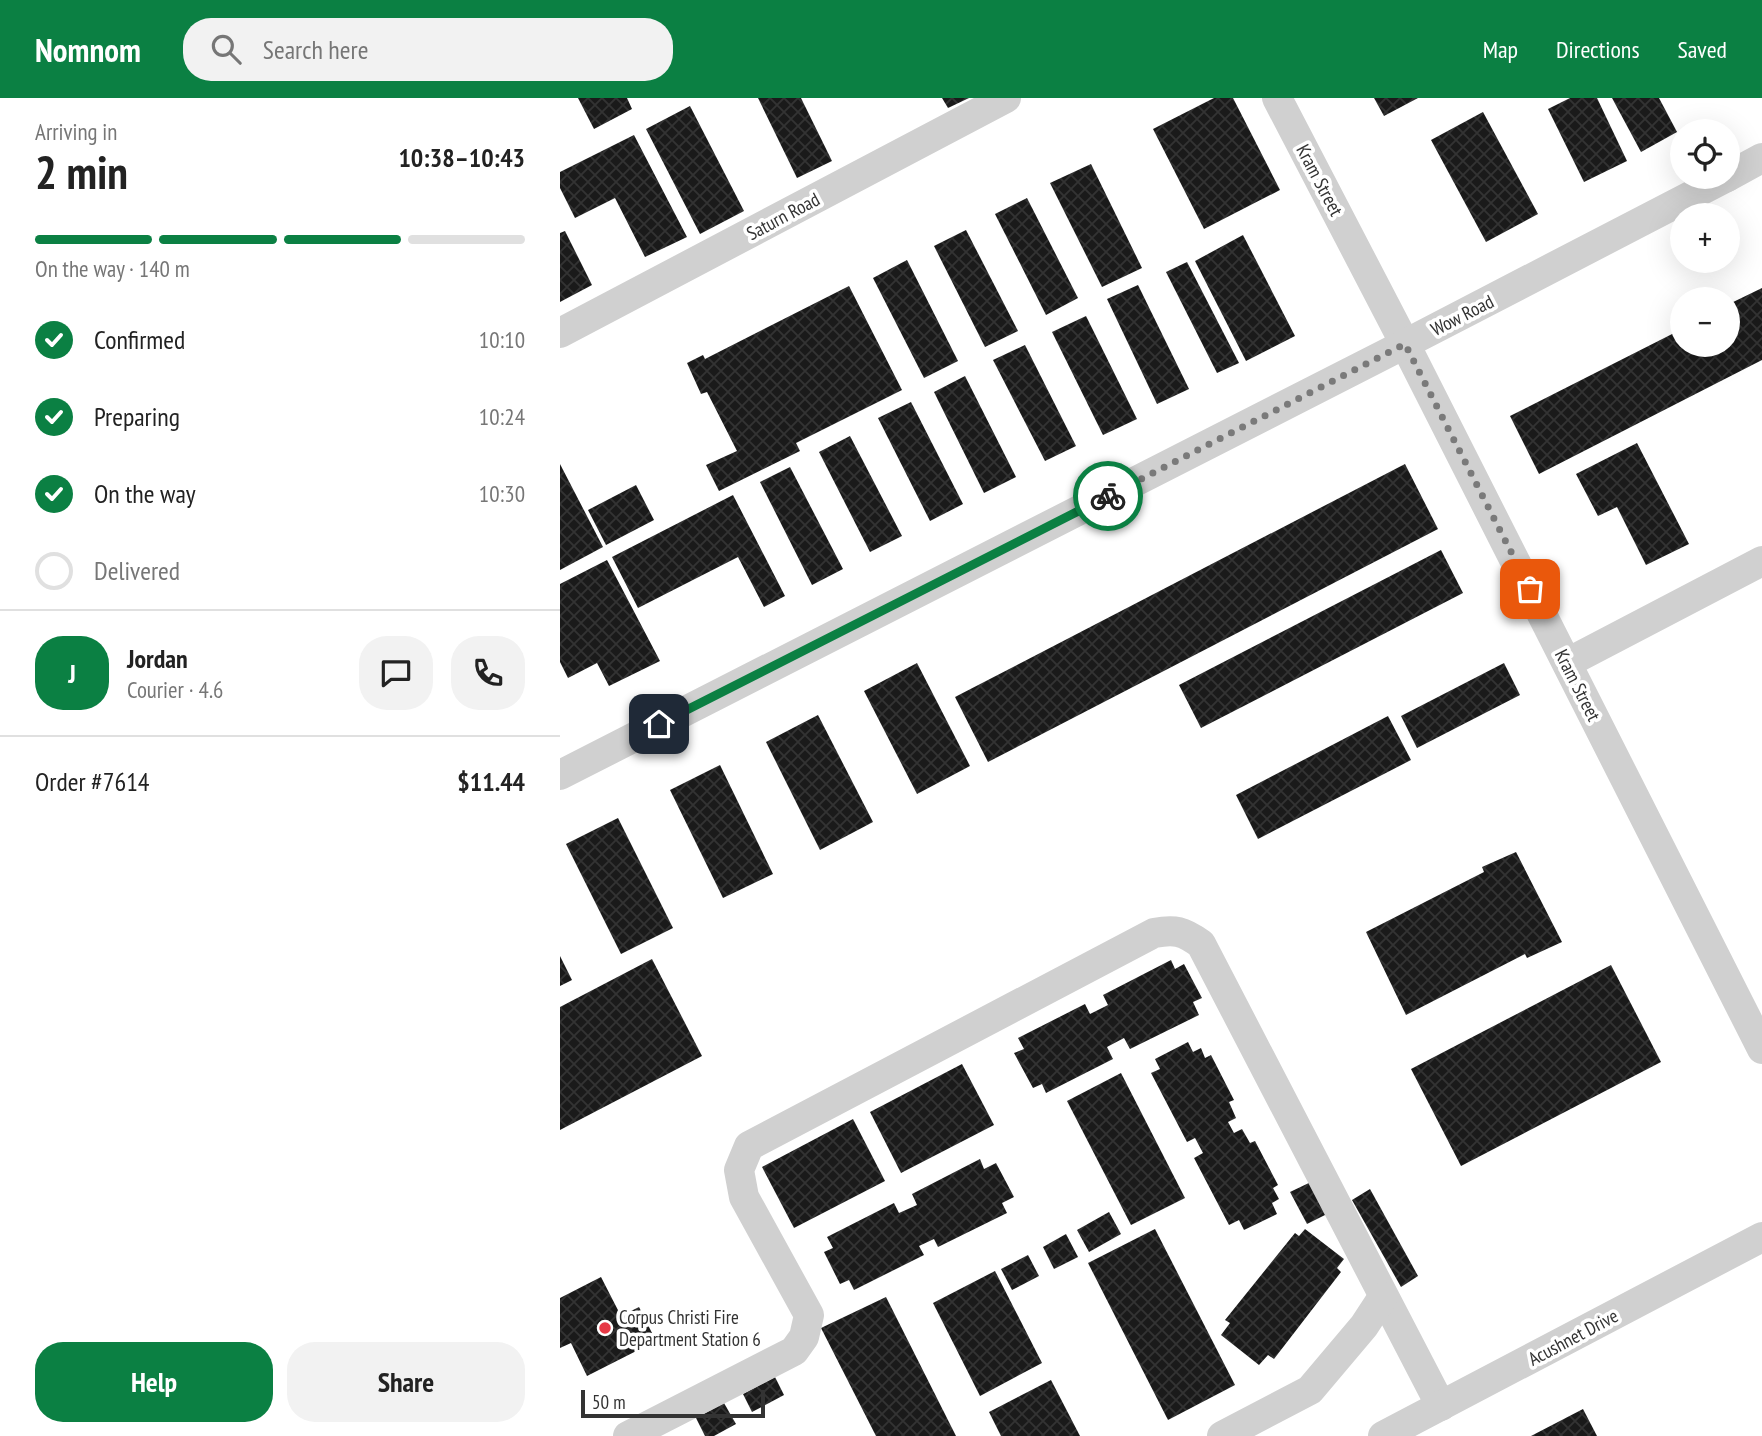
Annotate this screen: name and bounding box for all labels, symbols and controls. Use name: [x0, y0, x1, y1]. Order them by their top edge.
search box: [183, 18, 673, 81]
text: Nomnom: [35, 28, 141, 71]
icon: search: [207, 30, 245, 68]
text: Search here: [263, 33, 368, 66]
text: Map: [1483, 34, 1518, 65]
text: Directions: [1556, 34, 1640, 65]
text: Saved: [1678, 34, 1727, 65]
text: Arriving in: [35, 117, 117, 146]
map controls: [1670, 119, 1740, 357]
button: locate: [1670, 119, 1740, 189]
street label: Kram Street: [1291, 140, 1349, 221]
text: 10:38–10:43: [398, 141, 525, 174]
text: 2 min: [35, 142, 128, 202]
street label: Saturn Road: [742, 187, 824, 245]
button: +: [1670, 203, 1740, 273]
text: On the way · 140 m: [35, 254, 190, 283]
button: −: [1670, 287, 1740, 357]
street label: Wow Road: [1427, 289, 1497, 341]
icon: check: [35, 321, 73, 359]
text: Confirmed: [94, 323, 185, 356]
text: 10:10: [479, 325, 525, 354]
icon: check: [35, 398, 73, 436]
text: Preparing: [94, 400, 180, 433]
text: 10:24: [479, 402, 525, 431]
courier: [1073, 461, 1143, 531]
icon: check: [35, 475, 73, 513]
text: On the way: [94, 477, 196, 510]
icon: bike: [1089, 477, 1127, 515]
text: 10:30: [479, 479, 525, 508]
text: Delivered: [94, 554, 180, 587]
pin: [1500, 559, 1560, 619]
icon: bag: [1511, 570, 1549, 608]
button: chat: [359, 636, 433, 710]
button: phone: [451, 636, 525, 710]
text: Jordan: [127, 642, 188, 675]
street label: Kram Street: [1550, 645, 1607, 726]
text: J: [68, 657, 76, 690]
text: Courier · 4.6: [127, 675, 223, 704]
pin: [629, 694, 689, 754]
icon: home: [640, 705, 678, 743]
text: Order #7614: [35, 765, 150, 798]
text: $11.44: [457, 765, 525, 798]
street label: Acushnet Drive: [1524, 1303, 1622, 1371]
place label: Corpus Christi Fire Department Station 6: [619, 1305, 761, 1351]
marker: Corpus Christi Fire Department Station 6: [597, 1320, 613, 1336]
button: Help: [35, 1342, 273, 1422]
button: Share: [287, 1342, 525, 1422]
scale bar: [581, 1387, 765, 1419]
text: 50 m: [592, 1390, 626, 1414]

